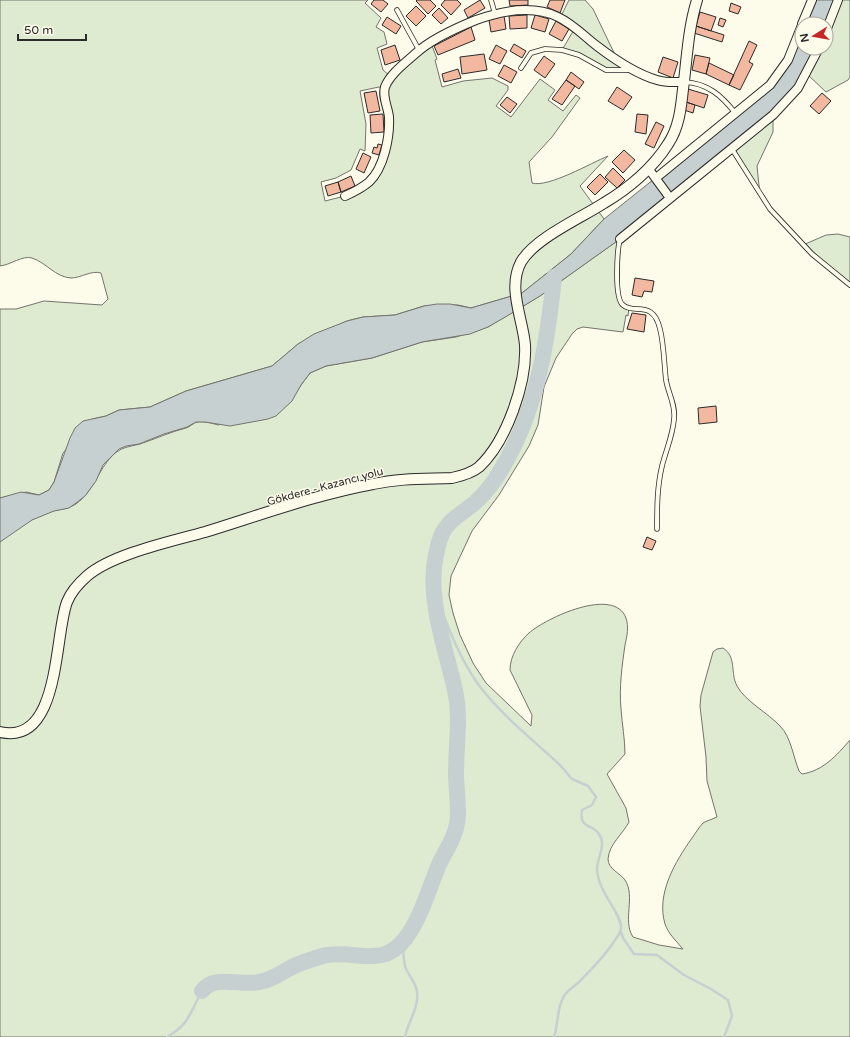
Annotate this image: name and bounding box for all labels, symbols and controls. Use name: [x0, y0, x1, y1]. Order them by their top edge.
scale bar: [18, 16, 86, 42]
north arrow: [794, 16, 834, 56]
text: 50 m: [24, 23, 53, 37]
text: N: [797, 32, 812, 43]
street label: Gökdere - Kazancı yolu: [266, 465, 385, 508]

